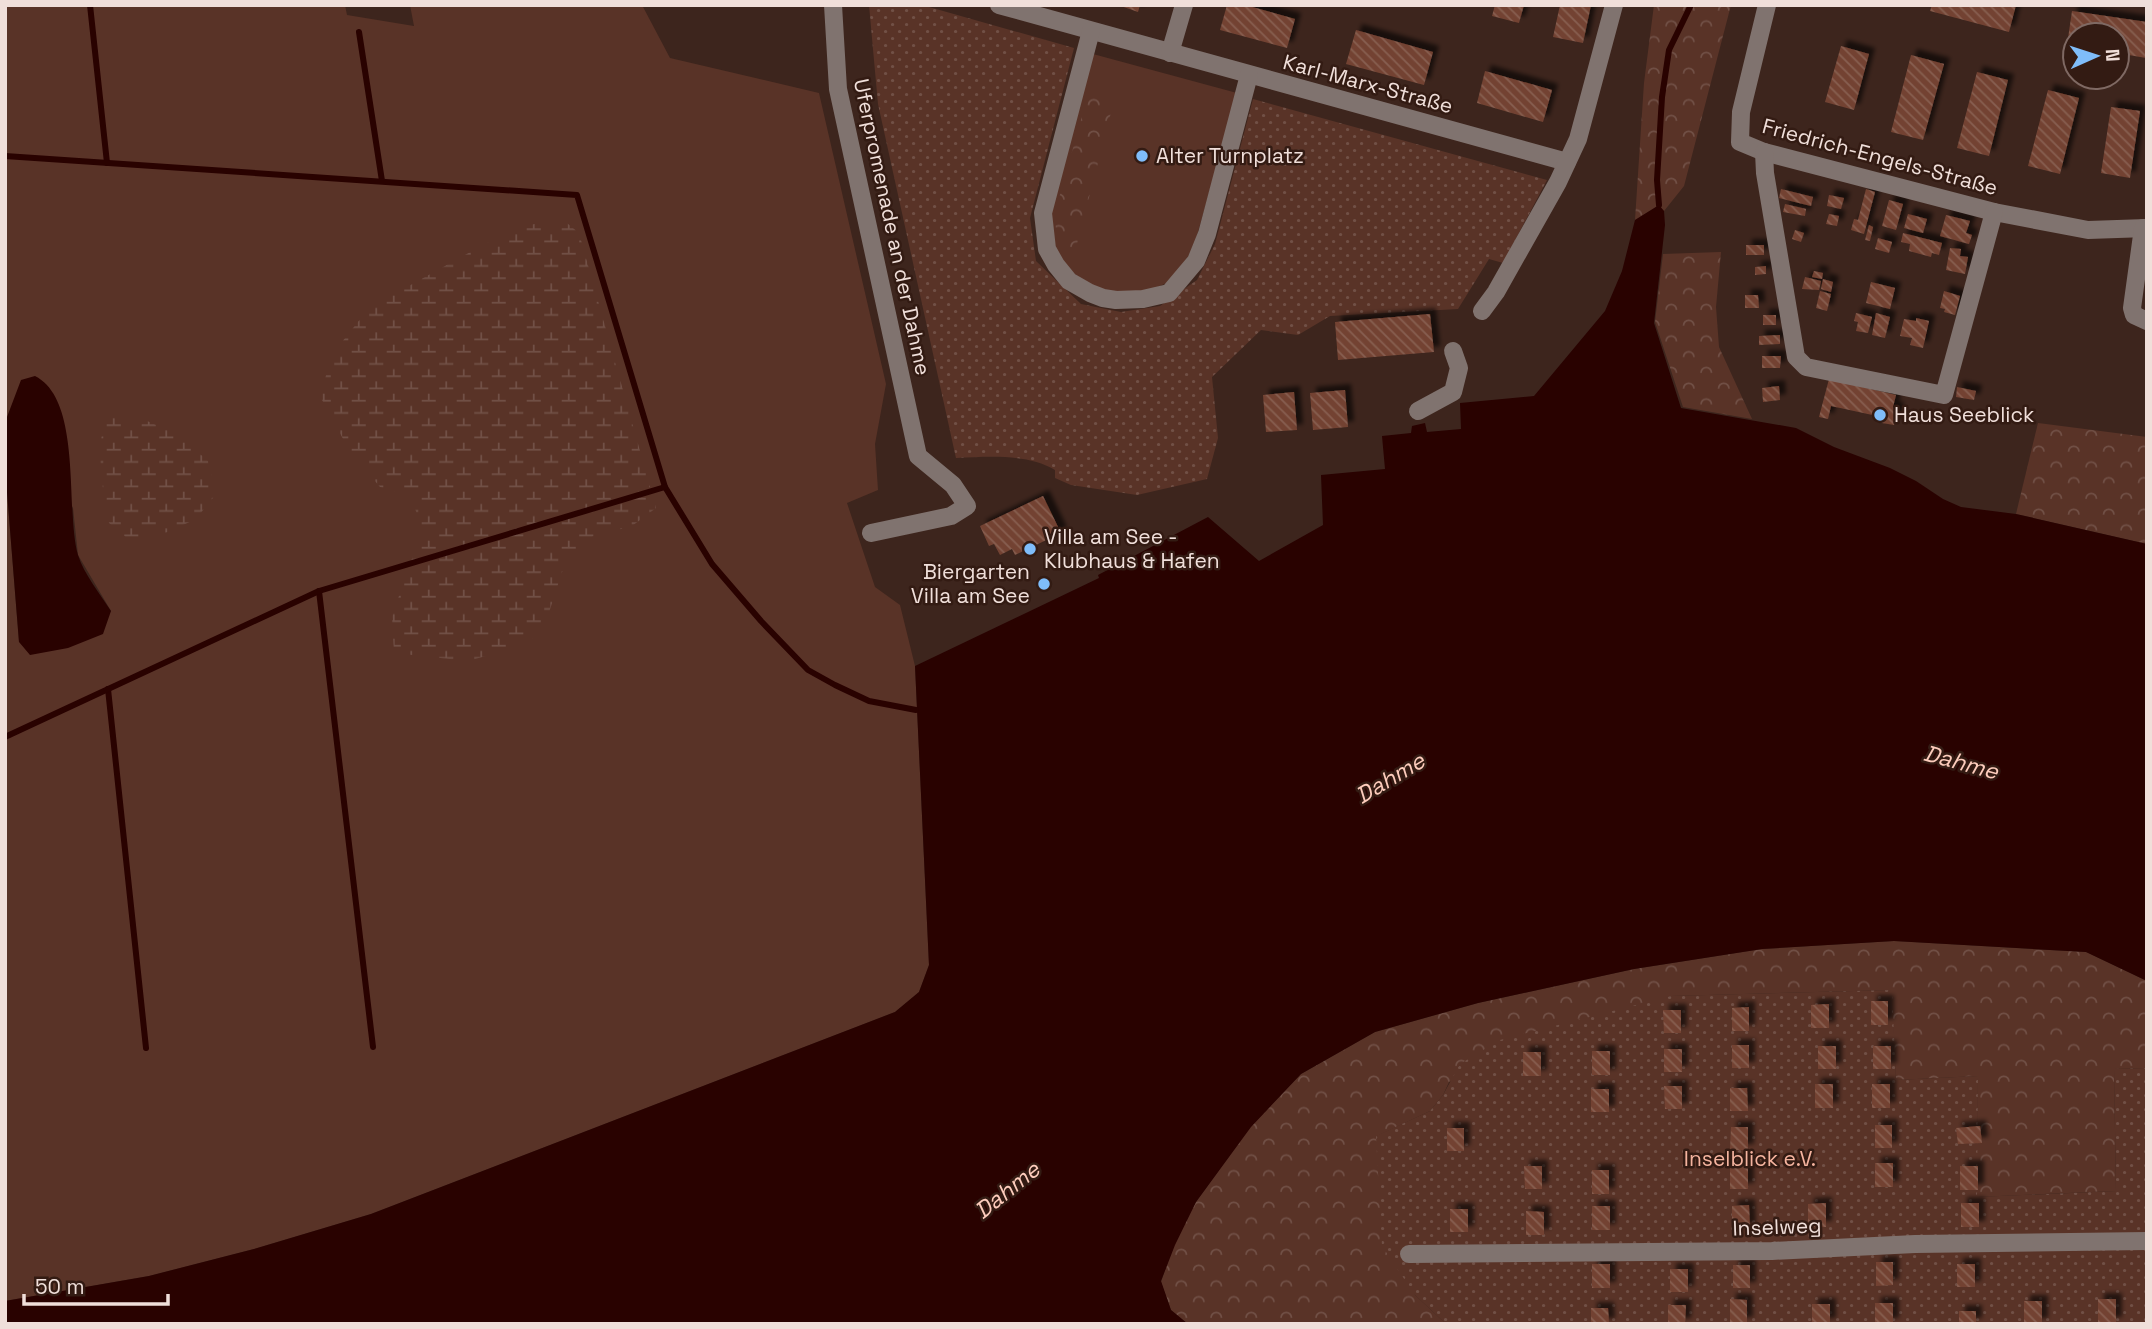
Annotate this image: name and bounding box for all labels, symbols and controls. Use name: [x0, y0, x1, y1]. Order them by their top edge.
north arrow: [2061, 21, 2131, 91]
street label: Karl-Marx-Straße: [1280, 48, 1456, 119]
text: N: [2100, 48, 2125, 62]
street label: Uferpromenade an der Dahme: [848, 76, 937, 378]
street label: Friedrich-Engels-Straße: [1759, 112, 2001, 201]
place label: Alter Turnplatz: [1156, 142, 1304, 169]
marker: Alter Turnplatz: [1134, 148, 1150, 164]
place label: Haus Seeblick: [1894, 401, 2034, 428]
marker: Haus Seeblick: [1872, 407, 1888, 423]
place label: Villa am See - Klubhaus & Hafen: [1044, 523, 1220, 574]
marker: Villa am See - Klubhaus & Hafen: [1022, 541, 1038, 557]
place label: Biergarten Villa am See: [911, 558, 1030, 609]
marker: Biergarten Villa am See: [1036, 576, 1052, 592]
water label: Dahme: [1920, 738, 2003, 787]
water label: Dahme: [1350, 745, 1431, 810]
park label: Inselblick e.V.: [1684, 1145, 1816, 1172]
water label: Dahme: [968, 1154, 1047, 1226]
street label: Inselweg: [1732, 1211, 1822, 1242]
scale bar: [24, 1262, 168, 1306]
text: 50 m: [35, 1273, 85, 1300]

